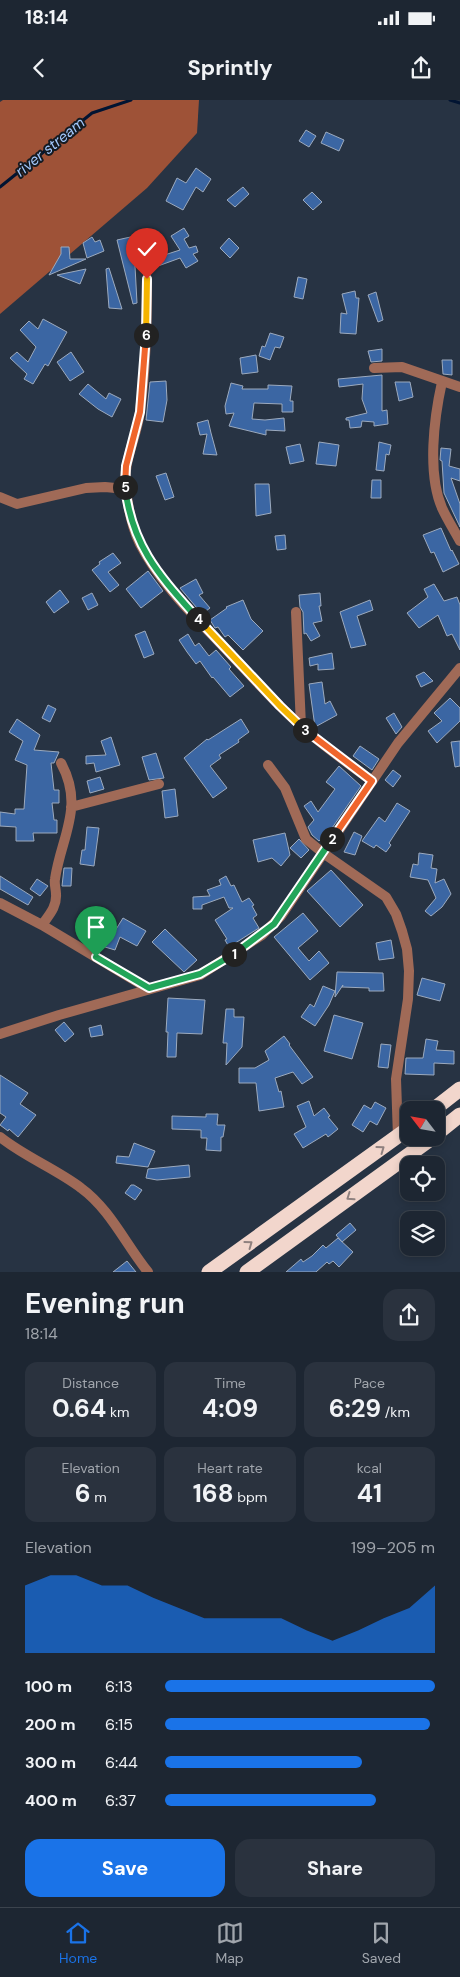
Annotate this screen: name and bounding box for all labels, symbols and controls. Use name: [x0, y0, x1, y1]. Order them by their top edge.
text: 18:14: [25, 5, 68, 30]
text: Sprintly: [188, 53, 273, 82]
icon: back: [25, 54, 53, 82]
icon: share: [407, 54, 435, 82]
water label: river stream: [11, 113, 89, 181]
pin: [126, 228, 168, 279]
icon: check: [133, 235, 161, 263]
pin: 6: [134, 322, 158, 348]
text: 6: [142, 326, 151, 344]
pin: 5: [112, 474, 138, 500]
text: 5: [121, 478, 130, 496]
pin: 4: [186, 606, 210, 632]
text: 4: [194, 610, 203, 628]
pin: 3: [292, 718, 318, 742]
text: 3: [301, 721, 310, 739]
pin: 2: [320, 826, 344, 852]
text: 2: [328, 830, 337, 848]
pin: [75, 906, 117, 957]
icon: arrive: [82, 913, 110, 941]
pin: 1: [222, 942, 246, 966]
text: 1: [232, 945, 237, 963]
north arrow: [400, 1101, 445, 1146]
map controls: [400, 1101, 445, 1256]
one-way arrow: [375, 1146, 385, 1155]
button: locate: [400, 1156, 445, 1201]
one-way arrow: [346, 1191, 356, 1200]
button: layers: [400, 1211, 445, 1256]
one-way arrow: [243, 1241, 253, 1250]
text: Evening run: [25, 1285, 185, 1322]
button: share: [383, 1289, 435, 1341]
text: 18:14: [25, 1323, 58, 1344]
text: Distance: [62, 1374, 119, 1392]
text: Time: [214, 1374, 246, 1392]
text: Pace: [354, 1374, 385, 1392]
text: 0.64: [52, 1392, 106, 1425]
text: 4:09: [202, 1392, 258, 1425]
text: 6:29: [329, 1392, 381, 1425]
text: km: [106, 1403, 129, 1421]
text: /km: [381, 1403, 410, 1421]
text: Elevation: [61, 1459, 120, 1477]
text: Heart rate: [197, 1459, 263, 1477]
text: kcal: [357, 1459, 382, 1477]
text: 6: [75, 1477, 90, 1510]
text: 168: [193, 1477, 234, 1510]
text: 41: [357, 1477, 382, 1510]
text: m: [90, 1488, 107, 1506]
text: bpm: [234, 1488, 267, 1506]
text: Elevation: [25, 1537, 92, 1558]
text: 199–205 m: [351, 1537, 435, 1558]
text: 100 m: [25, 1676, 72, 1697]
text: 6:13: [105, 1676, 133, 1697]
text: 200 m: [25, 1714, 76, 1735]
text: 6:15: [105, 1714, 133, 1735]
text: 300 m: [25, 1752, 76, 1773]
text: 6:44: [105, 1752, 138, 1773]
text: 400 m: [25, 1790, 77, 1811]
text: 6:37: [105, 1790, 136, 1811]
button: Save: [25, 1839, 225, 1897]
button: Share: [235, 1839, 435, 1897]
tab: Home: [59, 1919, 97, 1967]
tab: Map: [215, 1919, 244, 1967]
tab: Saved: [362, 1919, 401, 1967]

